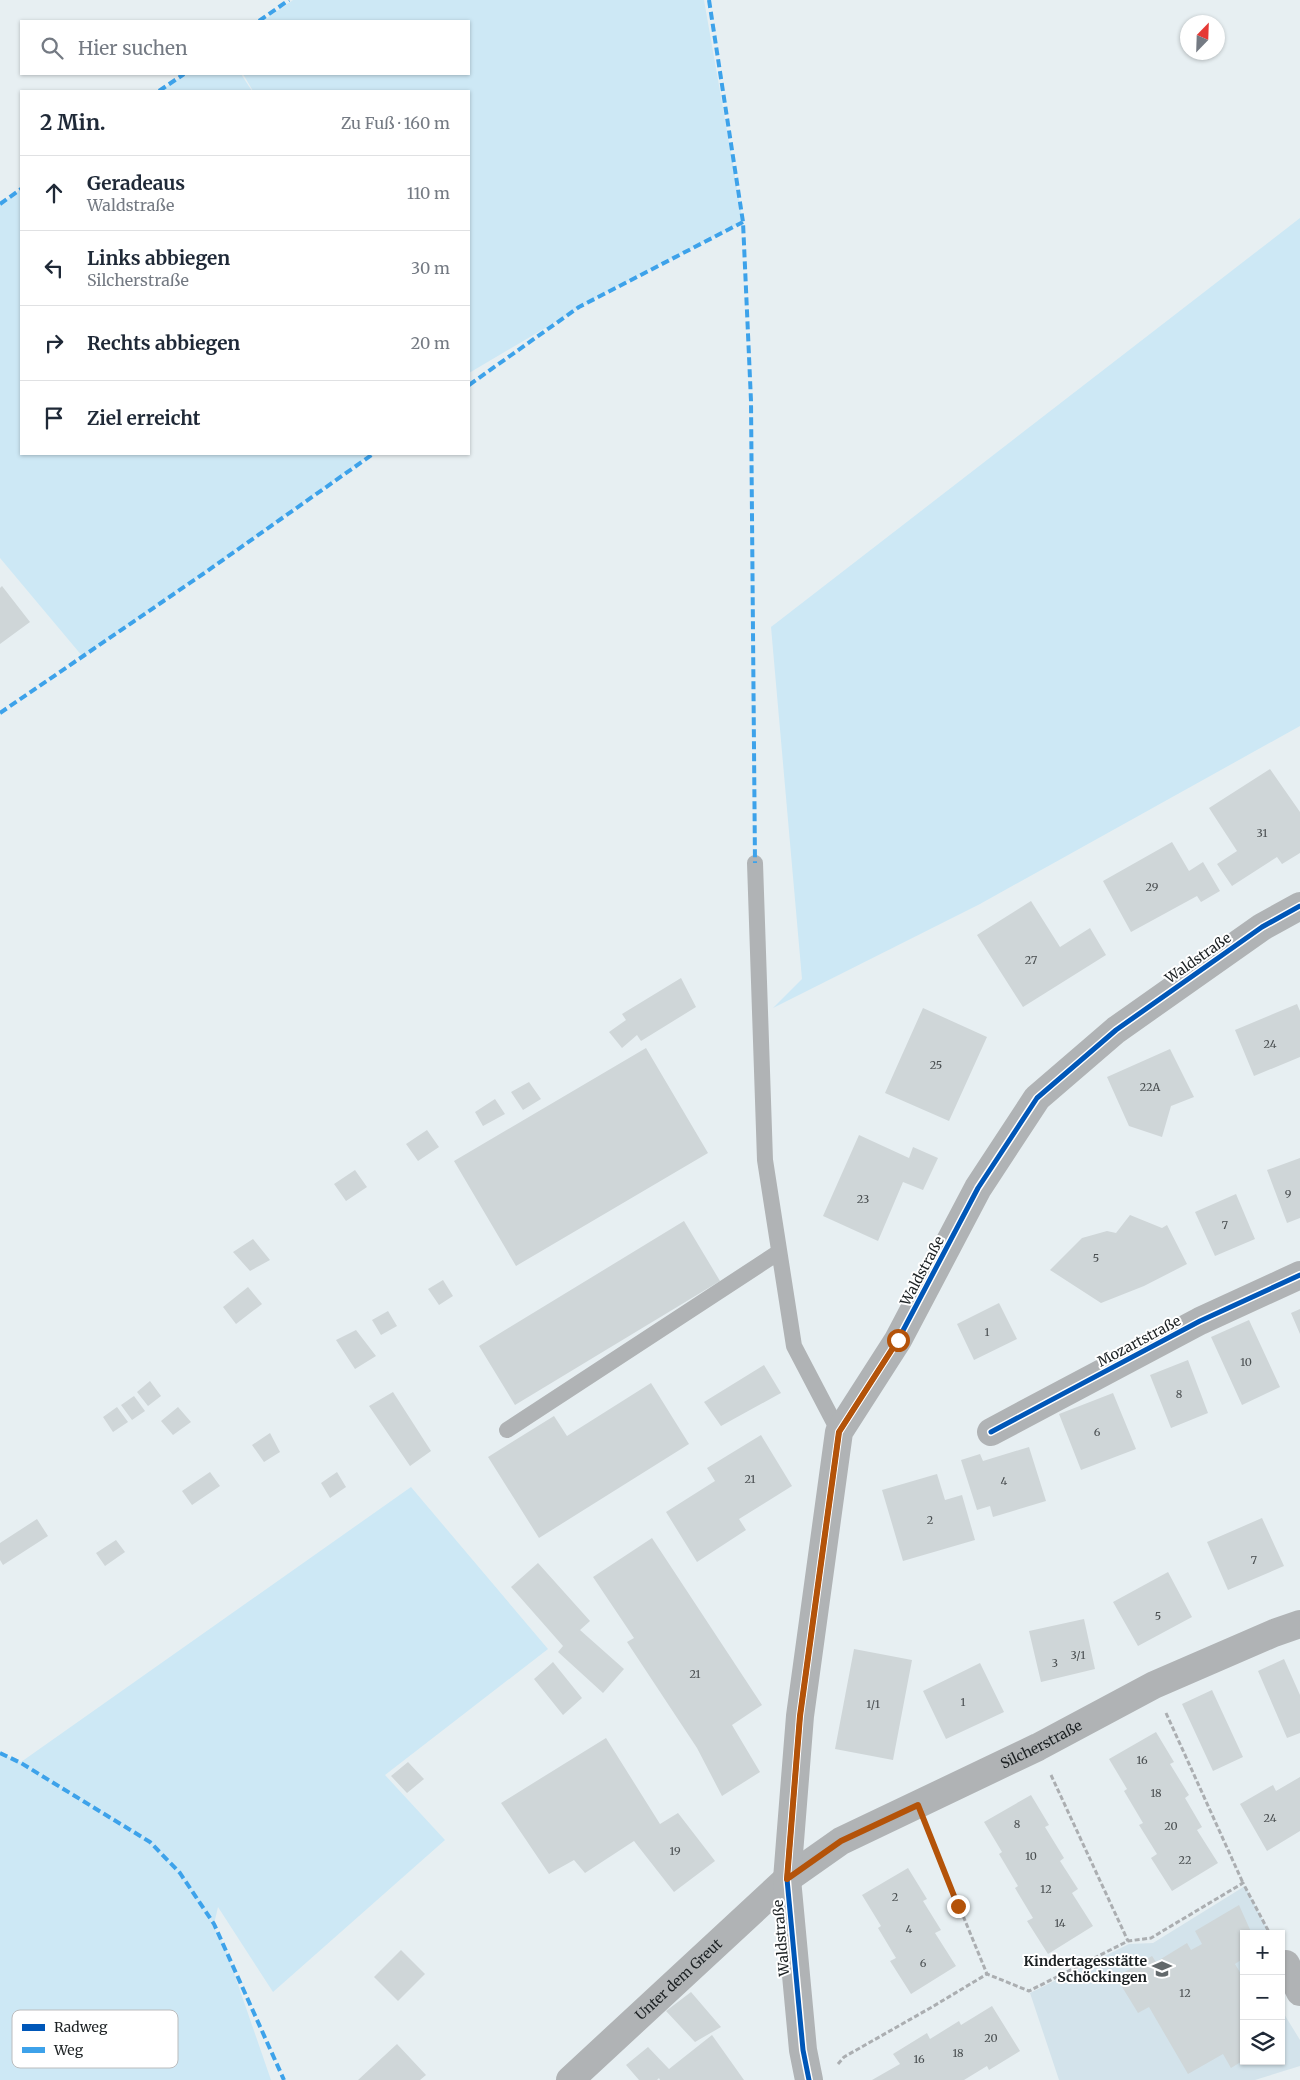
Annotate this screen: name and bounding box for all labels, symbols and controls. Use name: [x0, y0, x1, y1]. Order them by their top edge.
north arrow: [1180, 15, 1225, 60]
search box: [20, 20, 470, 75]
icon: search: [38, 34, 66, 62]
text: Hier suchen: [78, 36, 188, 60]
text: 2 Min.: [40, 109, 106, 136]
text: Zu Fuß · 160 m: [341, 113, 450, 133]
text: Geradeaus: [87, 171, 185, 195]
icon: ahead: [40, 179, 68, 207]
text: 110 m: [407, 183, 450, 203]
text: Waldstraße: [87, 195, 174, 215]
text: Links abbiegen: [87, 246, 230, 270]
icon: left: [40, 254, 68, 282]
text: 30 m: [411, 258, 450, 278]
text: Silcherstraße: [87, 270, 189, 290]
icon: right: [40, 329, 68, 357]
text: Rechts abbiegen: [87, 331, 240, 355]
text: 20 m: [411, 333, 450, 353]
icon: arrive: [40, 404, 68, 432]
text: Ziel erreicht: [87, 406, 200, 430]
house number: 31: [1257, 826, 1267, 840]
house number: 29: [1146, 880, 1159, 894]
street label: Waldstraße: [1161, 929, 1234, 988]
house number: 27: [1025, 953, 1037, 967]
house number: 24: [1264, 1037, 1277, 1051]
house number: 25: [930, 1058, 942, 1072]
house number: 22A: [1140, 1080, 1161, 1094]
house number: 9: [1285, 1187, 1292, 1201]
house number: 23: [857, 1192, 869, 1206]
house number: 7: [1222, 1218, 1228, 1232]
street label: Waldstraße: [896, 1233, 948, 1310]
house number: 5: [1093, 1251, 1099, 1265]
street label: Mozartstraße: [1094, 1312, 1184, 1370]
house number: 1: [985, 1325, 990, 1339]
route start: [887, 1329, 910, 1352]
house number: 10: [1240, 1355, 1252, 1369]
house number: 8: [1176, 1387, 1183, 1401]
house number: 6: [1094, 1425, 1101, 1439]
house number: 21: [744, 1472, 756, 1486]
house number: 4: [1001, 1474, 1008, 1488]
house number: 2: [927, 1513, 933, 1527]
house number: 7: [1251, 1553, 1257, 1567]
house number: 5: [1155, 1609, 1161, 1623]
house number: 3/1: [1071, 1648, 1085, 1662]
house number: 3: [1052, 1656, 1058, 1670]
house number: 21: [689, 1667, 701, 1681]
house number: 1: [961, 1695, 966, 1709]
house number: 1/1: [866, 1697, 880, 1711]
street label: Silcherstraße: [997, 1716, 1085, 1773]
house number: 16: [1136, 1753, 1148, 1767]
house number: 18: [1150, 1786, 1162, 1800]
house number: 24: [1264, 1811, 1277, 1825]
house number: 8: [1014, 1817, 1021, 1831]
house number: 20: [1164, 1819, 1178, 1833]
house number: 19: [669, 1844, 681, 1858]
house number: 10: [1025, 1849, 1037, 1863]
house number: 22: [1179, 1853, 1191, 1867]
house number: 12: [1040, 1882, 1052, 1896]
house number: 2: [892, 1890, 898, 1904]
route end: [947, 1895, 970, 1918]
street label: Waldstraße: [769, 1899, 793, 1978]
house number: 14: [1054, 1916, 1066, 1930]
house number: 4: [906, 1922, 913, 1936]
map controls: [1240, 1930, 1285, 2065]
button: +: [1240, 1930, 1285, 1975]
street label: Unter dem Greut: [631, 1935, 726, 2024]
place label: Kindertagesstätte Schöckingen: [1023, 1952, 1147, 1986]
house number: 6: [920, 1956, 927, 1970]
school or university icon: Kindertagesstätte Schöckingen: [1151, 1958, 1173, 1980]
button: −: [1240, 1975, 1285, 2020]
house number: 12: [1179, 1986, 1191, 2000]
legend: [12, 2010, 178, 2068]
text: Radweg: [54, 2018, 108, 2036]
button: layers: [1240, 2020, 1285, 2065]
house number: 20: [984, 2031, 998, 2045]
text: Weg: [53, 2041, 84, 2059]
house number: 18: [952, 2046, 964, 2060]
house number: 16: [913, 2052, 925, 2066]

